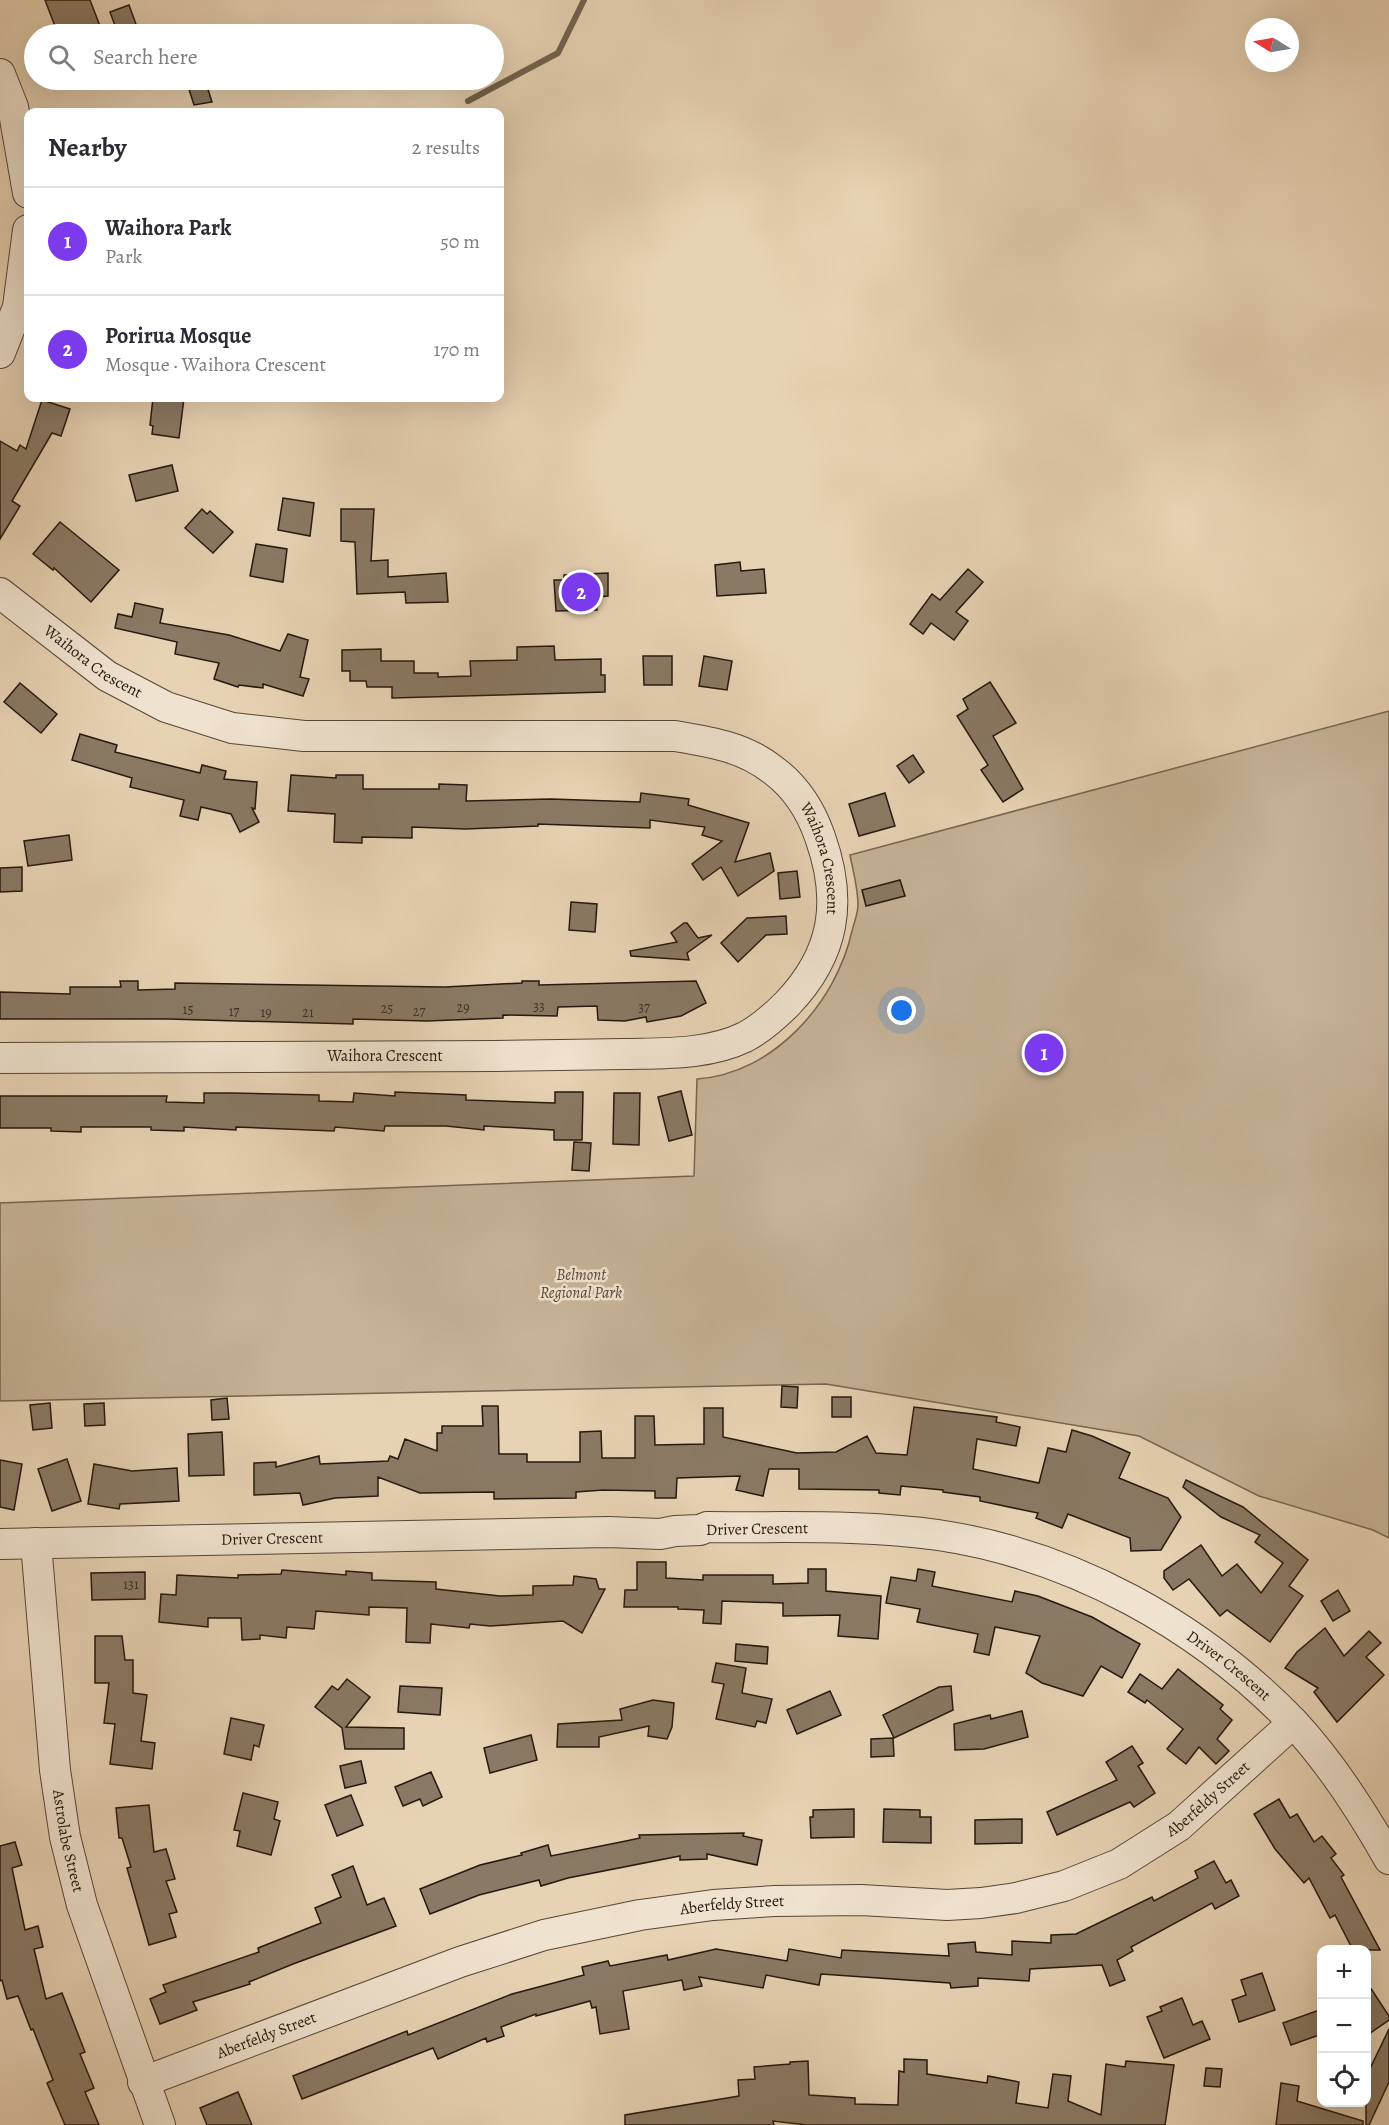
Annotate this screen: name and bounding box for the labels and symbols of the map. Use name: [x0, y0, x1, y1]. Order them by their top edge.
north arrow: [1245, 18, 1299, 72]
pin: 2: [562, 570, 600, 614]
street label: Waihora Crescent: [38, 619, 146, 704]
street label: Waihora Crescent: [794, 798, 843, 916]
your location: [887, 996, 916, 1025]
house number: 33: [533, 997, 545, 1016]
house number: 29: [456, 998, 470, 1017]
house number: 37: [638, 998, 650, 1017]
house number: 25: [381, 999, 393, 1018]
house number: 15: [183, 1000, 193, 1019]
house number: 17: [229, 1002, 239, 1021]
house number: 27: [413, 1002, 425, 1021]
house number: 19: [260, 1003, 272, 1022]
house number: 21: [302, 1003, 314, 1022]
pin: 1: [1024, 1030, 1064, 1076]
street label: Waihora Crescent: [326, 1045, 443, 1067]
park label: Belmont Regional Park: [540, 1264, 622, 1304]
street label: Driver Crescent: [706, 1517, 808, 1541]
street label: Driver Crescent: [221, 1527, 323, 1551]
house number: 131: [123, 1575, 139, 1594]
street label: Driver Crescent: [1182, 1625, 1276, 1706]
street label: Aberfeldy Street: [1161, 1756, 1255, 1843]
street label: Astrolabe Street: [47, 1787, 89, 1895]
street label: Aberfeldy Street: [677, 1890, 784, 1921]
street label: Aberfeldy Street: [213, 2006, 319, 2064]

